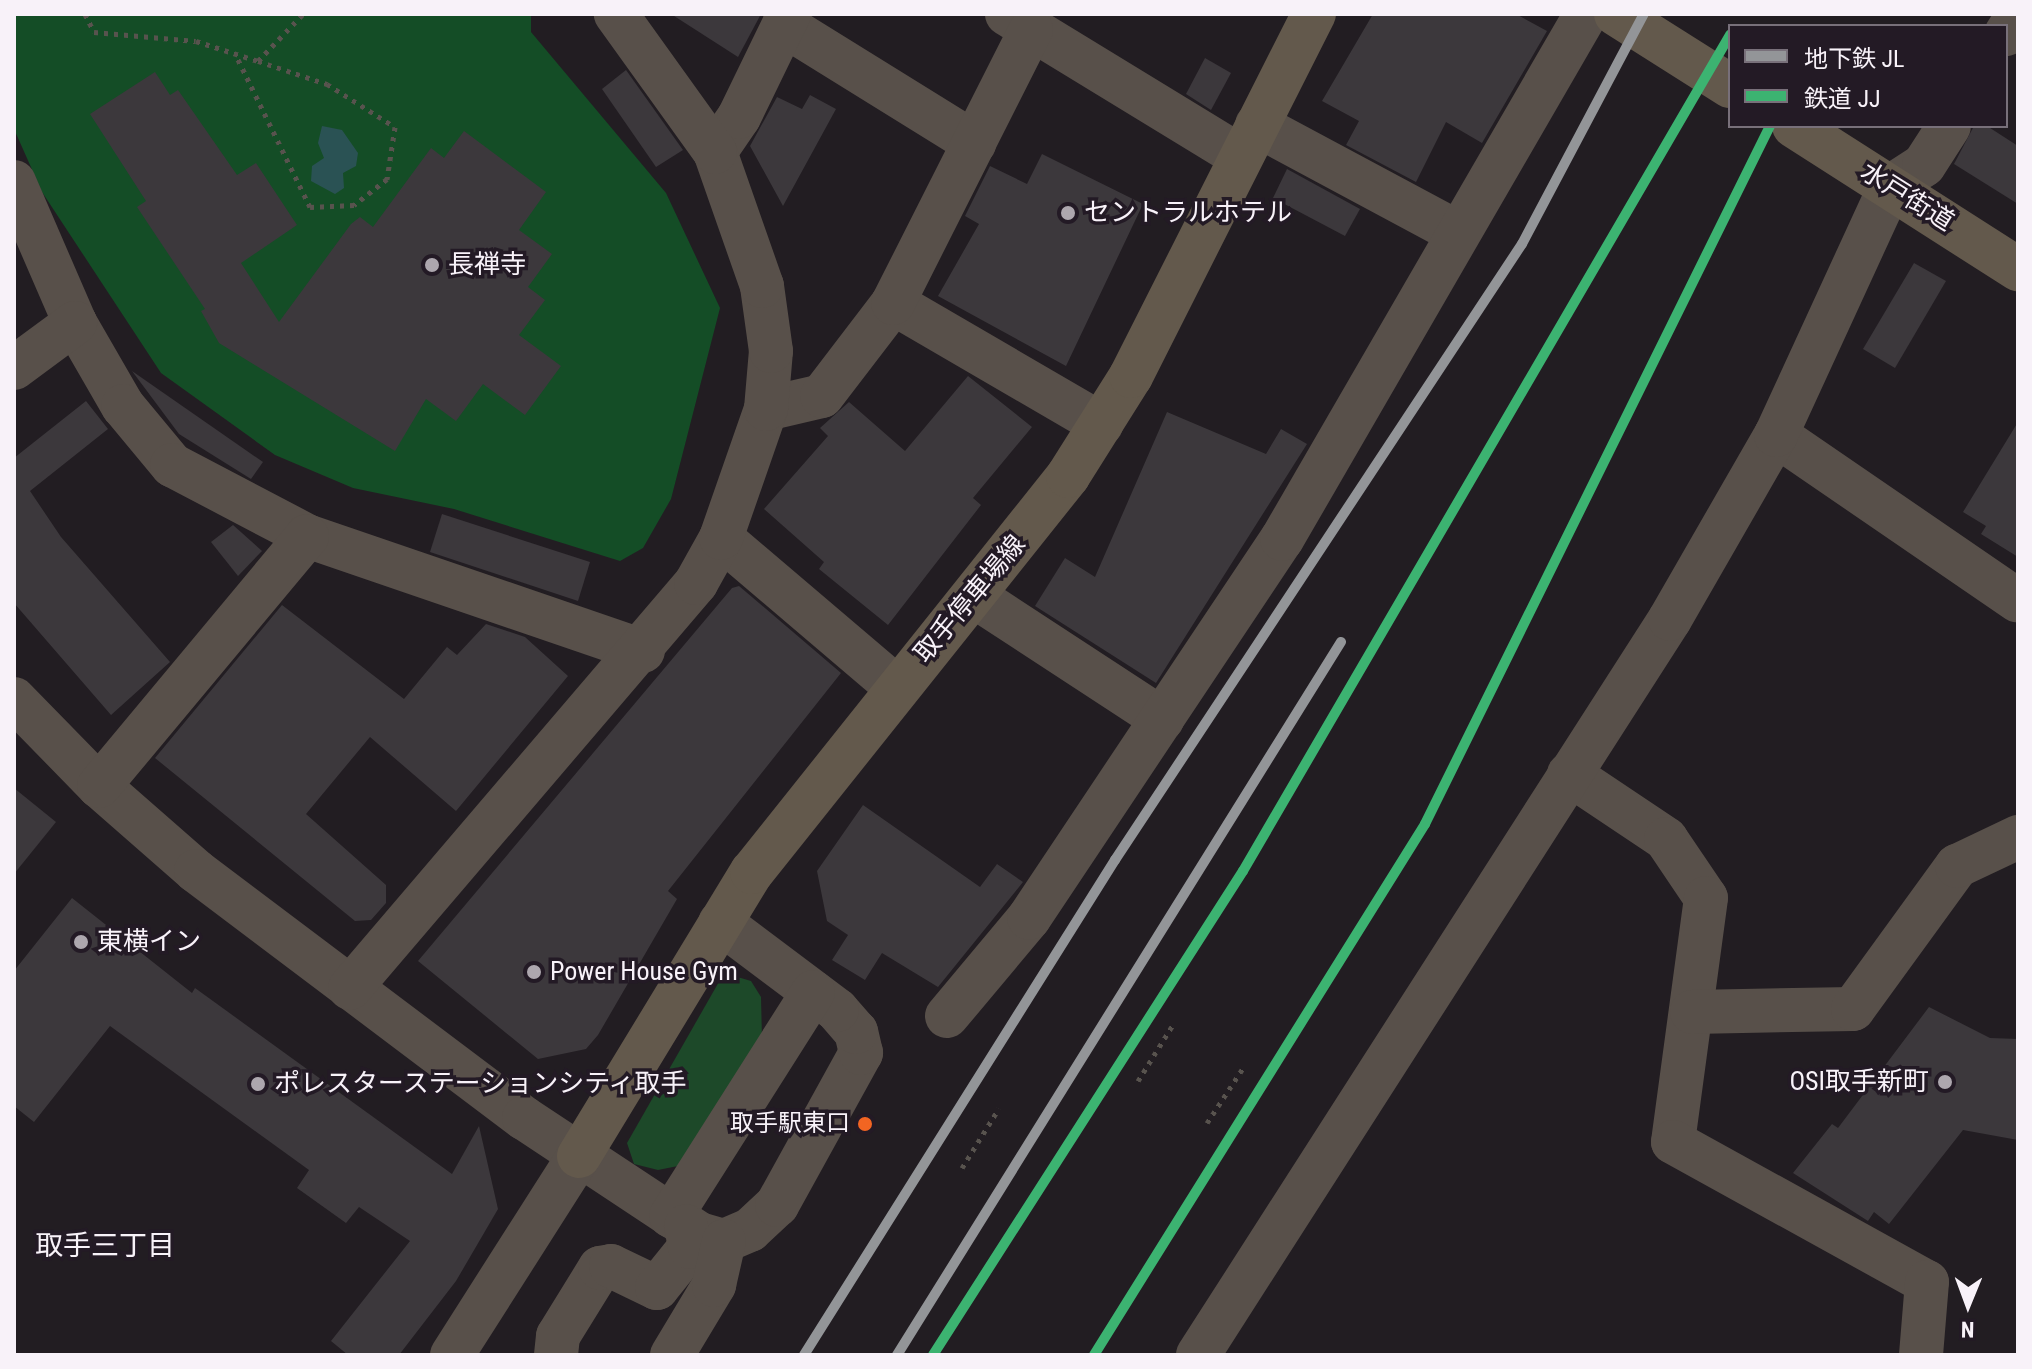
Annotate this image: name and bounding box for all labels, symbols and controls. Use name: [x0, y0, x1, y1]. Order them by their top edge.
legend: [1728, 24, 2008, 128]
text: 地下鉄 JL: [1804, 45, 1905, 73]
text: 鉄道 JJ: [1804, 85, 1881, 113]
street label: 水戸街道: [1855, 156, 1959, 238]
place label: セントラルホテル: [1084, 197, 1292, 229]
marker: セントラルホテル: [1059, 204, 1077, 222]
place label: 長禅寺: [448, 249, 526, 281]
marker: 長禅寺: [423, 256, 441, 274]
street label: 取手停車場線: [908, 529, 1032, 669]
place label: 東横イン: [97, 926, 201, 958]
marker: 東横イン: [72, 933, 90, 951]
place label: Power House Gym: [550, 956, 738, 988]
marker: Power House Gym: [525, 963, 543, 981]
place label: OSI取手新町: [1789, 1066, 1929, 1098]
place label: ポレスターステーションシティ取手: [274, 1068, 690, 1100]
marker: OSI取手新町: [1936, 1073, 1954, 1091]
marker: ポレスターステーションシティ取手: [249, 1075, 267, 1093]
place label: 取手駅東口: [730, 1110, 850, 1138]
marker: 取手駅東口: [857, 1116, 873, 1132]
district label: 取手三丁目: [35, 1229, 175, 1263]
north arrow: [1928, 1265, 2008, 1345]
text: N: [1961, 1317, 1975, 1342]

